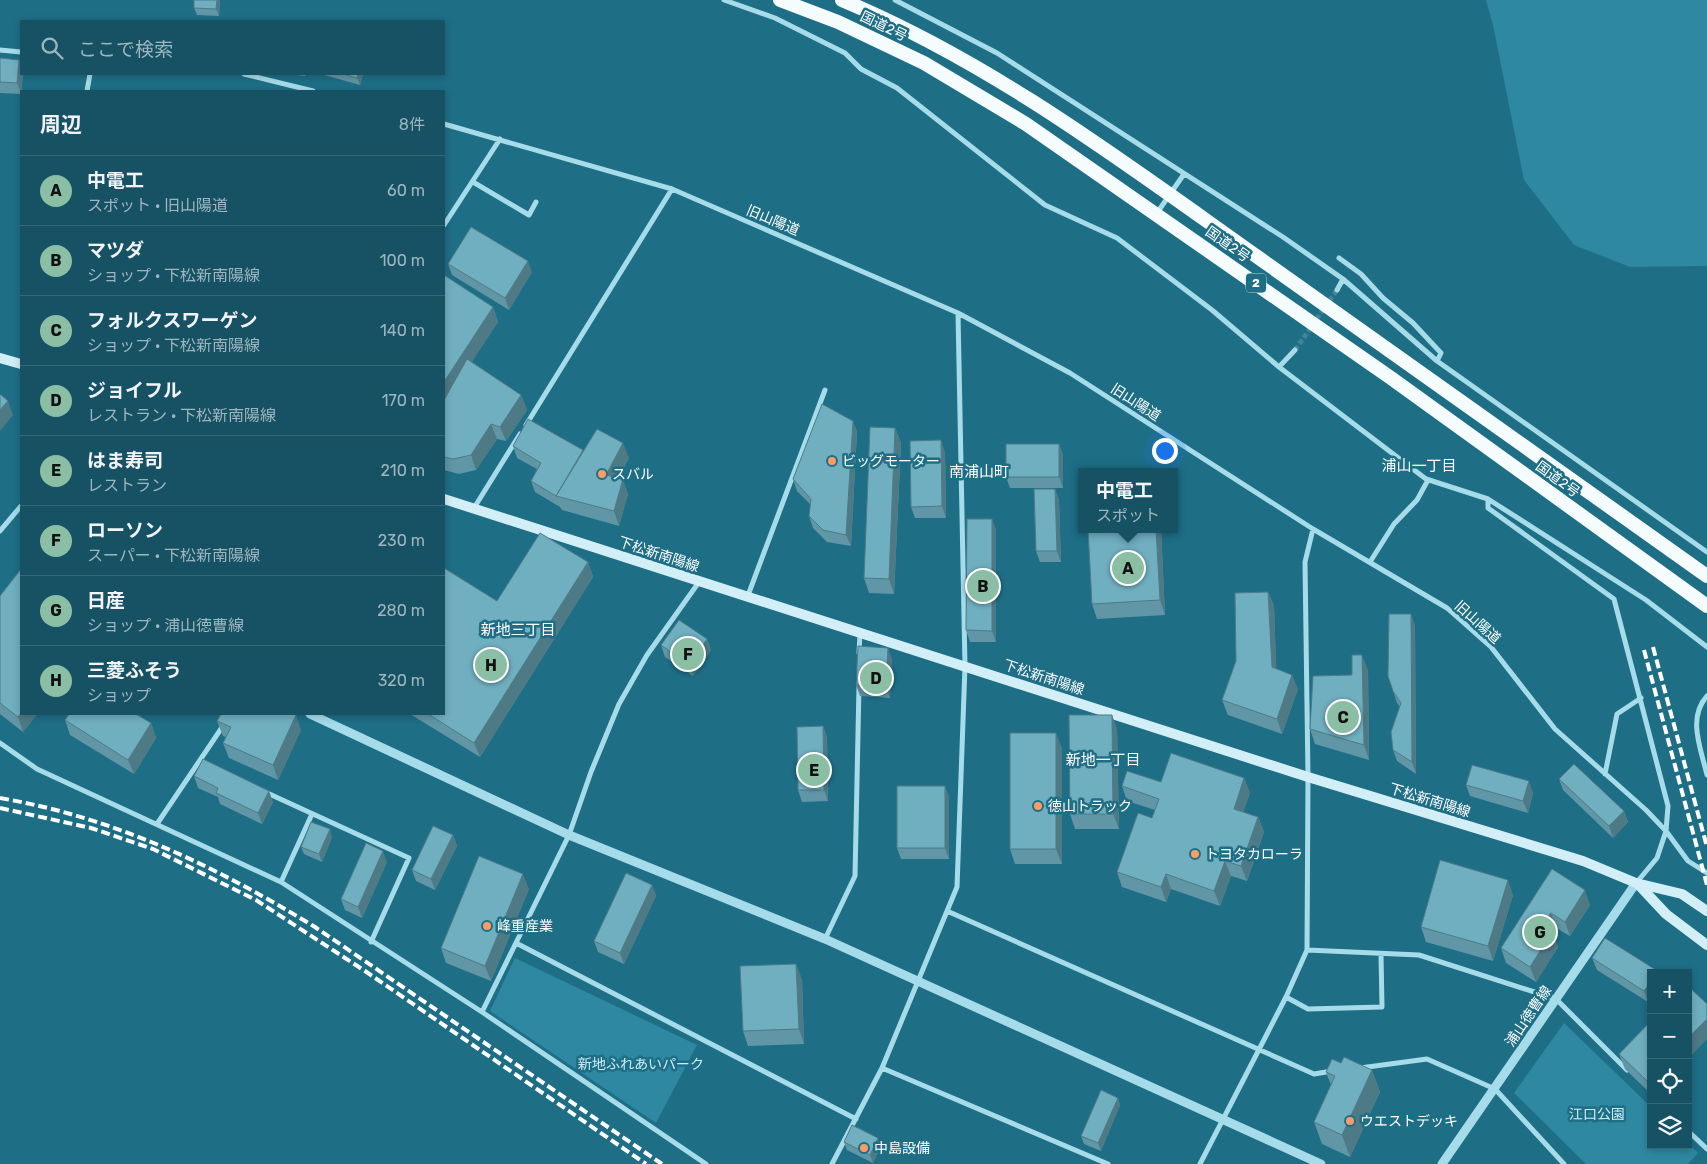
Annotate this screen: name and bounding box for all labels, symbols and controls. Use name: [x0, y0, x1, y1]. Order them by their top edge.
street label: 国道2号: [857, 8, 910, 45]
search box: [20, 20, 445, 75]
icon: search: [38, 34, 66, 62]
text: ここで検索: [78, 38, 173, 61]
text: 周辺: [40, 112, 82, 137]
text: 8件: [399, 115, 425, 134]
text: 中電工: [87, 169, 144, 192]
text: A: [50, 181, 62, 200]
text: 60 m: [387, 181, 425, 200]
text: スポット · 旧山陽道: [87, 196, 228, 215]
street label: 旧山陽道: [744, 202, 802, 239]
street label: 国道2号: [1202, 223, 1253, 266]
text: マツダ: [87, 239, 144, 262]
text: B: [50, 251, 62, 270]
text: 100 m: [380, 251, 425, 270]
text: ショップ · 下松新南陽線: [87, 266, 260, 285]
road number: 2: [1246, 274, 1266, 292]
text: フォルクスワーゲン: [87, 309, 257, 332]
text: C: [50, 321, 62, 340]
text: 140 m: [380, 321, 425, 340]
text: ショップ · 下松新南陽線: [87, 336, 260, 355]
text: ジョイフル: [87, 379, 182, 402]
street label: 旧山陽道: [1108, 380, 1164, 425]
text: D: [50, 391, 62, 410]
text: 170 m: [382, 391, 425, 410]
text: レストラン · 下松新南陽線: [87, 406, 276, 425]
your location: [1152, 438, 1178, 464]
text: はま寿司: [87, 449, 163, 472]
place label: ビッグモーター: [842, 453, 940, 470]
marker: ビッグモーター: [826, 455, 838, 467]
district label: 浦山一丁目: [1381, 457, 1457, 475]
street label: 国道2号: [1532, 458, 1583, 501]
text: E: [51, 461, 61, 480]
text: 210 m: [380, 461, 425, 480]
district label: 南浦山町: [949, 463, 1009, 481]
place label: スバル: [612, 466, 654, 483]
marker: スバル: [596, 468, 608, 480]
popup: [1078, 468, 1178, 533]
text: レストラン: [87, 476, 167, 495]
text: 中電工: [1096, 479, 1153, 502]
text: スポット: [1096, 506, 1160, 525]
text: ローソン: [87, 519, 163, 542]
text: F: [51, 531, 61, 550]
text: 230 m: [378, 531, 425, 550]
street label: 下松新南陽線: [616, 533, 701, 576]
text: スーパー · 下松新南陽線: [87, 546, 260, 565]
pin: A: [1112, 549, 1144, 587]
pin: B: [967, 567, 999, 605]
text: 日産: [87, 589, 125, 612]
street label: 旧山陽道: [1451, 597, 1504, 647]
text: G: [50, 601, 62, 620]
text: 280 m: [377, 601, 425, 620]
text: ショップ · 浦山徳曹線: [87, 616, 244, 635]
district label: 新地三丁目: [480, 621, 556, 639]
pin: F: [672, 635, 704, 673]
pin: H: [475, 646, 507, 684]
street label: 下松新南陽線: [1001, 656, 1086, 699]
text: 三菱ふそう: [87, 659, 182, 682]
pin: D: [860, 659, 892, 697]
text: H: [50, 671, 62, 690]
text: 320 m: [378, 671, 425, 690]
text: ショップ: [87, 686, 151, 705]
pin: C: [1327, 698, 1359, 736]
pin: E: [798, 751, 830, 789]
district label: 新地一丁目: [1065, 751, 1141, 769]
street label: 下松新南陽線: [1387, 780, 1473, 821]
place label: 徳山トラック: [1048, 798, 1132, 815]
marker: 徳山トラック: [1032, 800, 1044, 812]
place label: トヨタカローラ: [1205, 846, 1303, 863]
marker: トヨタカローラ: [1189, 848, 1201, 860]
pin: G: [1524, 913, 1556, 951]
place label: 峰重産業: [497, 918, 553, 935]
marker: 峰重産業: [481, 920, 493, 932]
map controls: [1647, 969, 1692, 1149]
button: +: [1647, 969, 1692, 1014]
street label: 浦山徳曹線: [1502, 983, 1555, 1050]
button: −: [1647, 1014, 1692, 1059]
park label: 新地ふれあいパーク: [578, 1056, 704, 1073]
button: locate: [1647, 1059, 1692, 1104]
button: layers: [1647, 1104, 1692, 1149]
park label: 江口公園: [1569, 1106, 1625, 1123]
place label: ウエストデッキ: [1360, 1113, 1458, 1130]
marker: ウエストデッキ: [1344, 1115, 1356, 1127]
place label: 中島設備: [874, 1140, 930, 1157]
marker: 中島設備: [858, 1142, 870, 1154]

